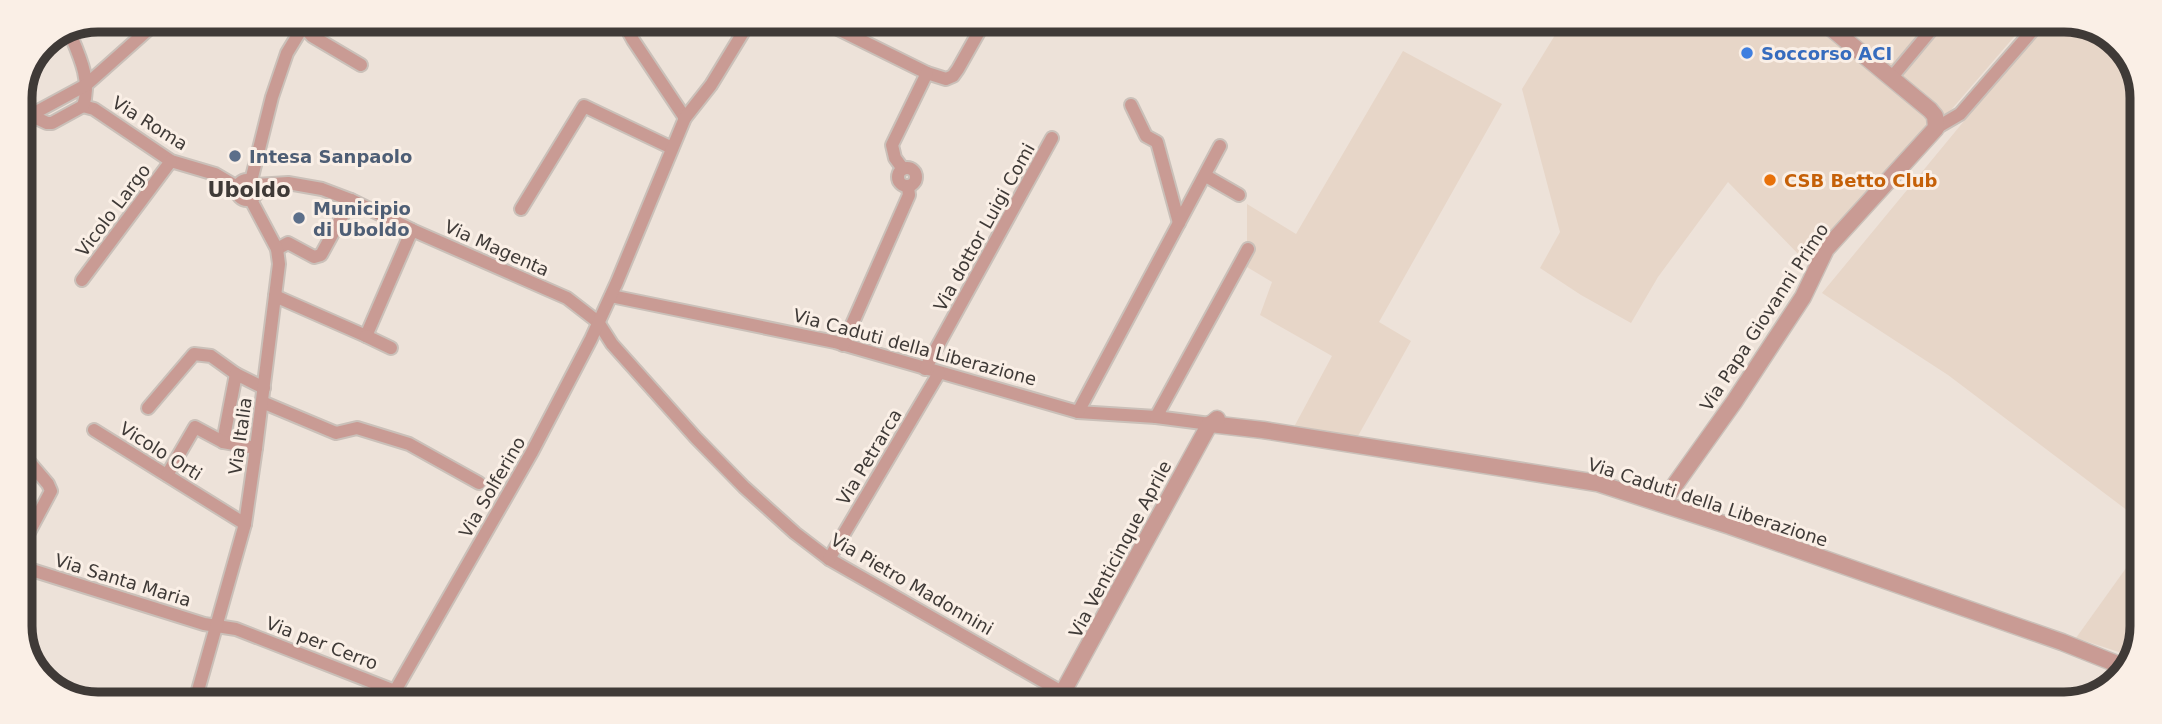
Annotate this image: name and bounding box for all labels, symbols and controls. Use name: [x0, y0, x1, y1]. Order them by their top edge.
place label: Soccorso ACI: [1761, 43, 1892, 64]
marker: Soccorso ACI: [1739, 45, 1755, 61]
street label: Via Roma: [108, 92, 192, 154]
street label: Via dottor Luigi Comi: [929, 139, 1039, 315]
place label: Intesa Sanpaolo: [249, 146, 412, 167]
marker: Intesa Sanpaolo: [227, 148, 243, 164]
street label: Vicolo Largo: [71, 160, 155, 260]
place label: CSB Betto Club: [1784, 170, 1937, 191]
marker: CSB Betto Club: [1762, 172, 1778, 188]
district label: Uboldo: [207, 178, 291, 202]
place label: Municipio di Uboldo: [313, 198, 411, 240]
marker: Municipio di Uboldo: [291, 210, 307, 226]
street label: Via Magenta: [441, 216, 553, 280]
street label: Via Papa Giovanni Primo: [1695, 219, 1833, 415]
street label: Via Caduti della Liberazione: [791, 304, 1039, 390]
street label: Via Italia: [224, 396, 256, 476]
street label: Via Petrarca: [832, 405, 906, 509]
street label: Vicolo Orti: [116, 417, 206, 485]
street label: Via Solferino: [455, 433, 529, 541]
street label: Via Caduti della Liberazione: [1585, 453, 1831, 551]
street label: Via Venticinque Aprile: [1064, 457, 1176, 641]
street label: Via Pietro Madonnini: [827, 529, 997, 639]
street label: Via Santa Maria: [52, 549, 194, 611]
street label: Via per Cerro: [263, 612, 381, 674]

